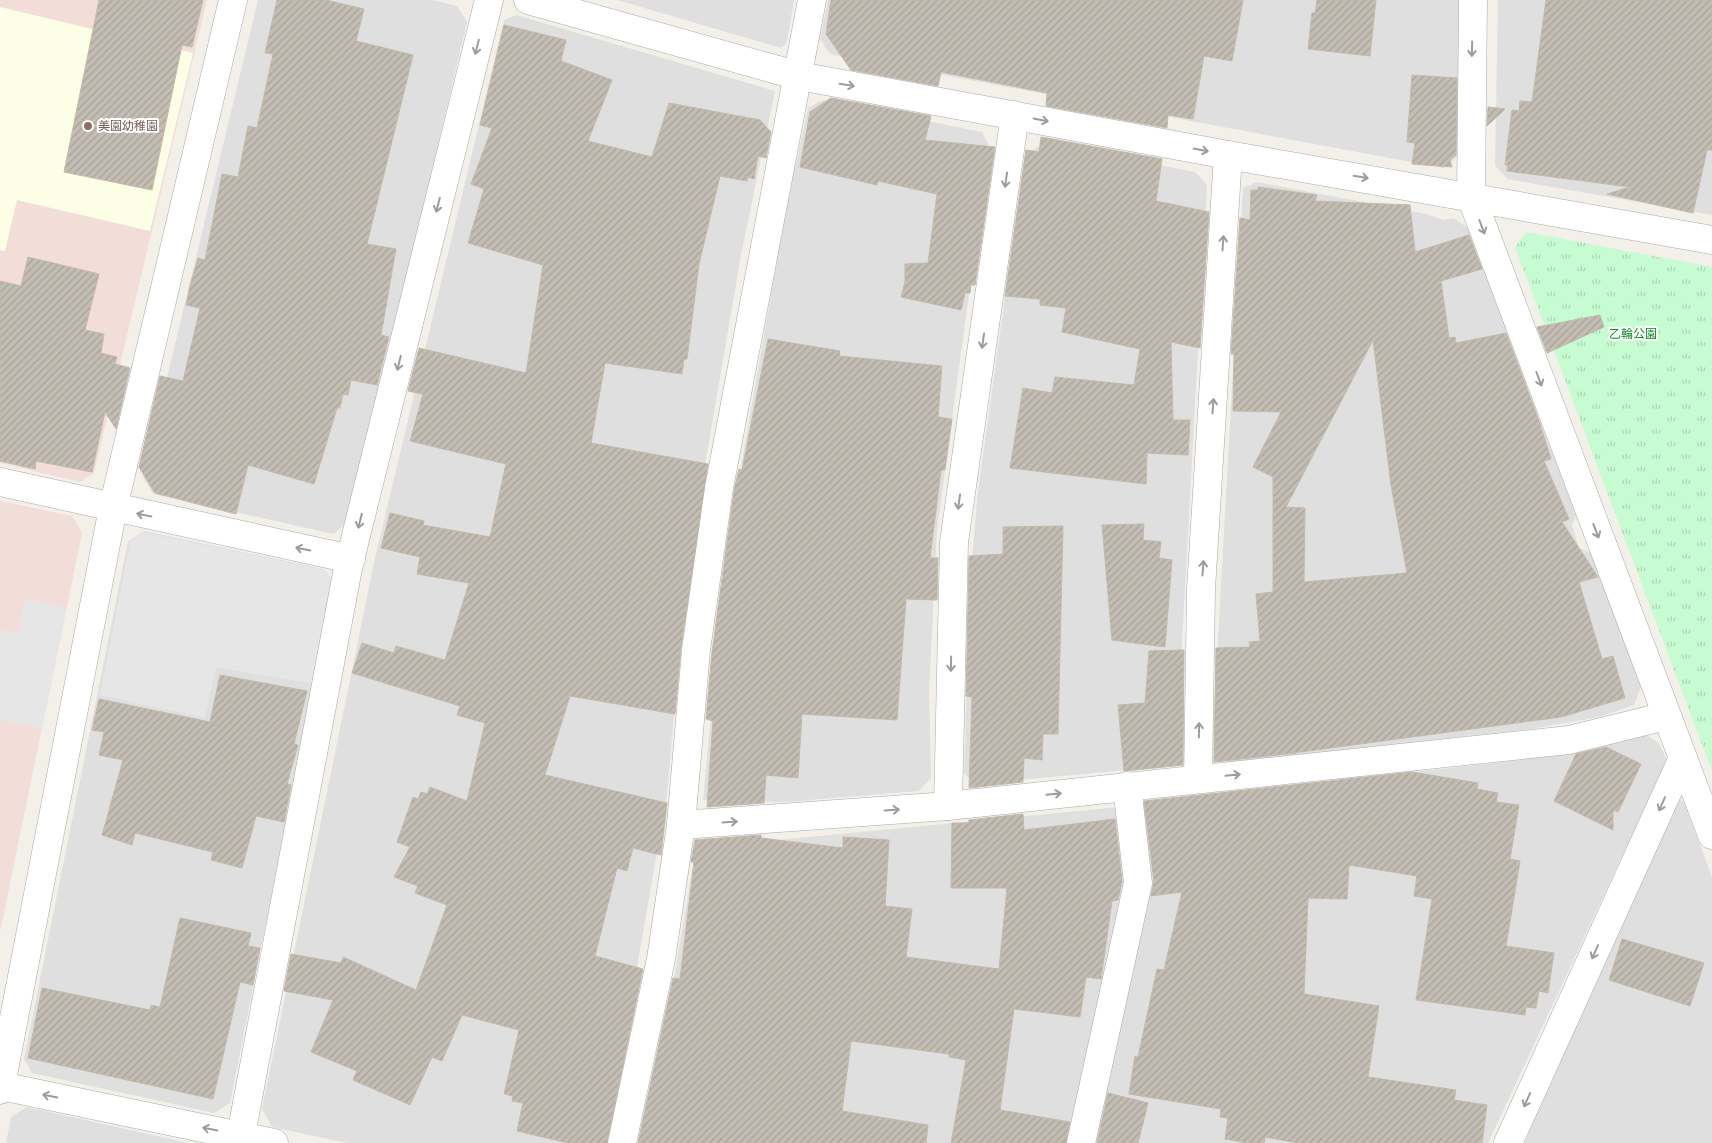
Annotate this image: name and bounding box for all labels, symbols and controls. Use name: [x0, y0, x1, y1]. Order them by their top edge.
one-way arrow: [472, 39, 481, 55]
one-way arrow: [1467, 40, 1477, 56]
one-way arrow: [838, 80, 854, 90]
one-way arrow: [1033, 115, 1049, 125]
place label: 美園幼稚園: [98, 118, 158, 134]
marker: 美園幼稚園: [82, 120, 94, 132]
one-way arrow: [1193, 145, 1209, 155]
one-way arrow: [1001, 172, 1011, 188]
one-way arrow: [1353, 173, 1369, 183]
one-way arrow: [433, 197, 442, 213]
one-way arrow: [1478, 218, 1487, 234]
one-way arrow: [1218, 236, 1227, 252]
park label: 乙輪公園: [1609, 326, 1657, 342]
one-way arrow: [977, 333, 987, 349]
one-way arrow: [394, 354, 403, 370]
one-way arrow: [1535, 371, 1544, 386]
one-way arrow: [1208, 398, 1217, 414]
one-way arrow: [954, 494, 964, 510]
one-way arrow: [137, 510, 153, 519]
one-way arrow: [355, 512, 364, 528]
one-way arrow: [1592, 523, 1601, 538]
one-way arrow: [296, 544, 312, 553]
one-way arrow: [1198, 560, 1207, 576]
one-way arrow: [946, 656, 956, 672]
one-way arrow: [1194, 723, 1203, 739]
one-way arrow: [1225, 770, 1241, 780]
one-way arrow: [1046, 789, 1062, 799]
one-way arrow: [1656, 796, 1666, 811]
one-way arrow: [884, 805, 900, 815]
one-way arrow: [722, 817, 738, 826]
one-way arrow: [1589, 944, 1599, 959]
one-way arrow: [43, 1091, 59, 1101]
one-way arrow: [1522, 1092, 1532, 1107]
one-way arrow: [202, 1124, 218, 1133]

